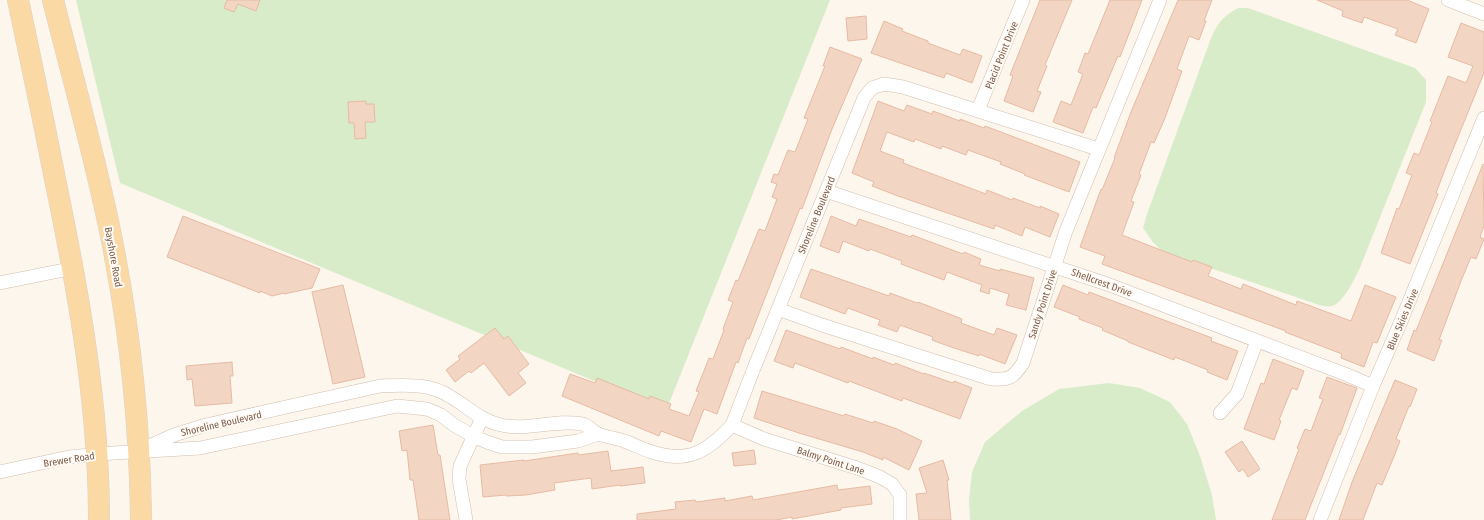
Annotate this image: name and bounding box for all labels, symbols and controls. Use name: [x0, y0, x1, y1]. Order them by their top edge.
street label: Placid Point Drive: [983, 20, 1021, 91]
street label: Shoreline Boulevard: [796, 175, 838, 256]
street label: Bayshore Road: [102, 226, 124, 288]
street label: Shellcrest Drive: [1070, 266, 1134, 300]
street label: Sandy Point Drive: [1026, 268, 1060, 340]
street label: Blue Skies Drive: [1385, 287, 1421, 352]
street label: Shoreline Boulevard: [180, 409, 263, 439]
street label: Balmy Point Lane: [795, 444, 866, 478]
street label: Brewer Road: [43, 450, 96, 470]

